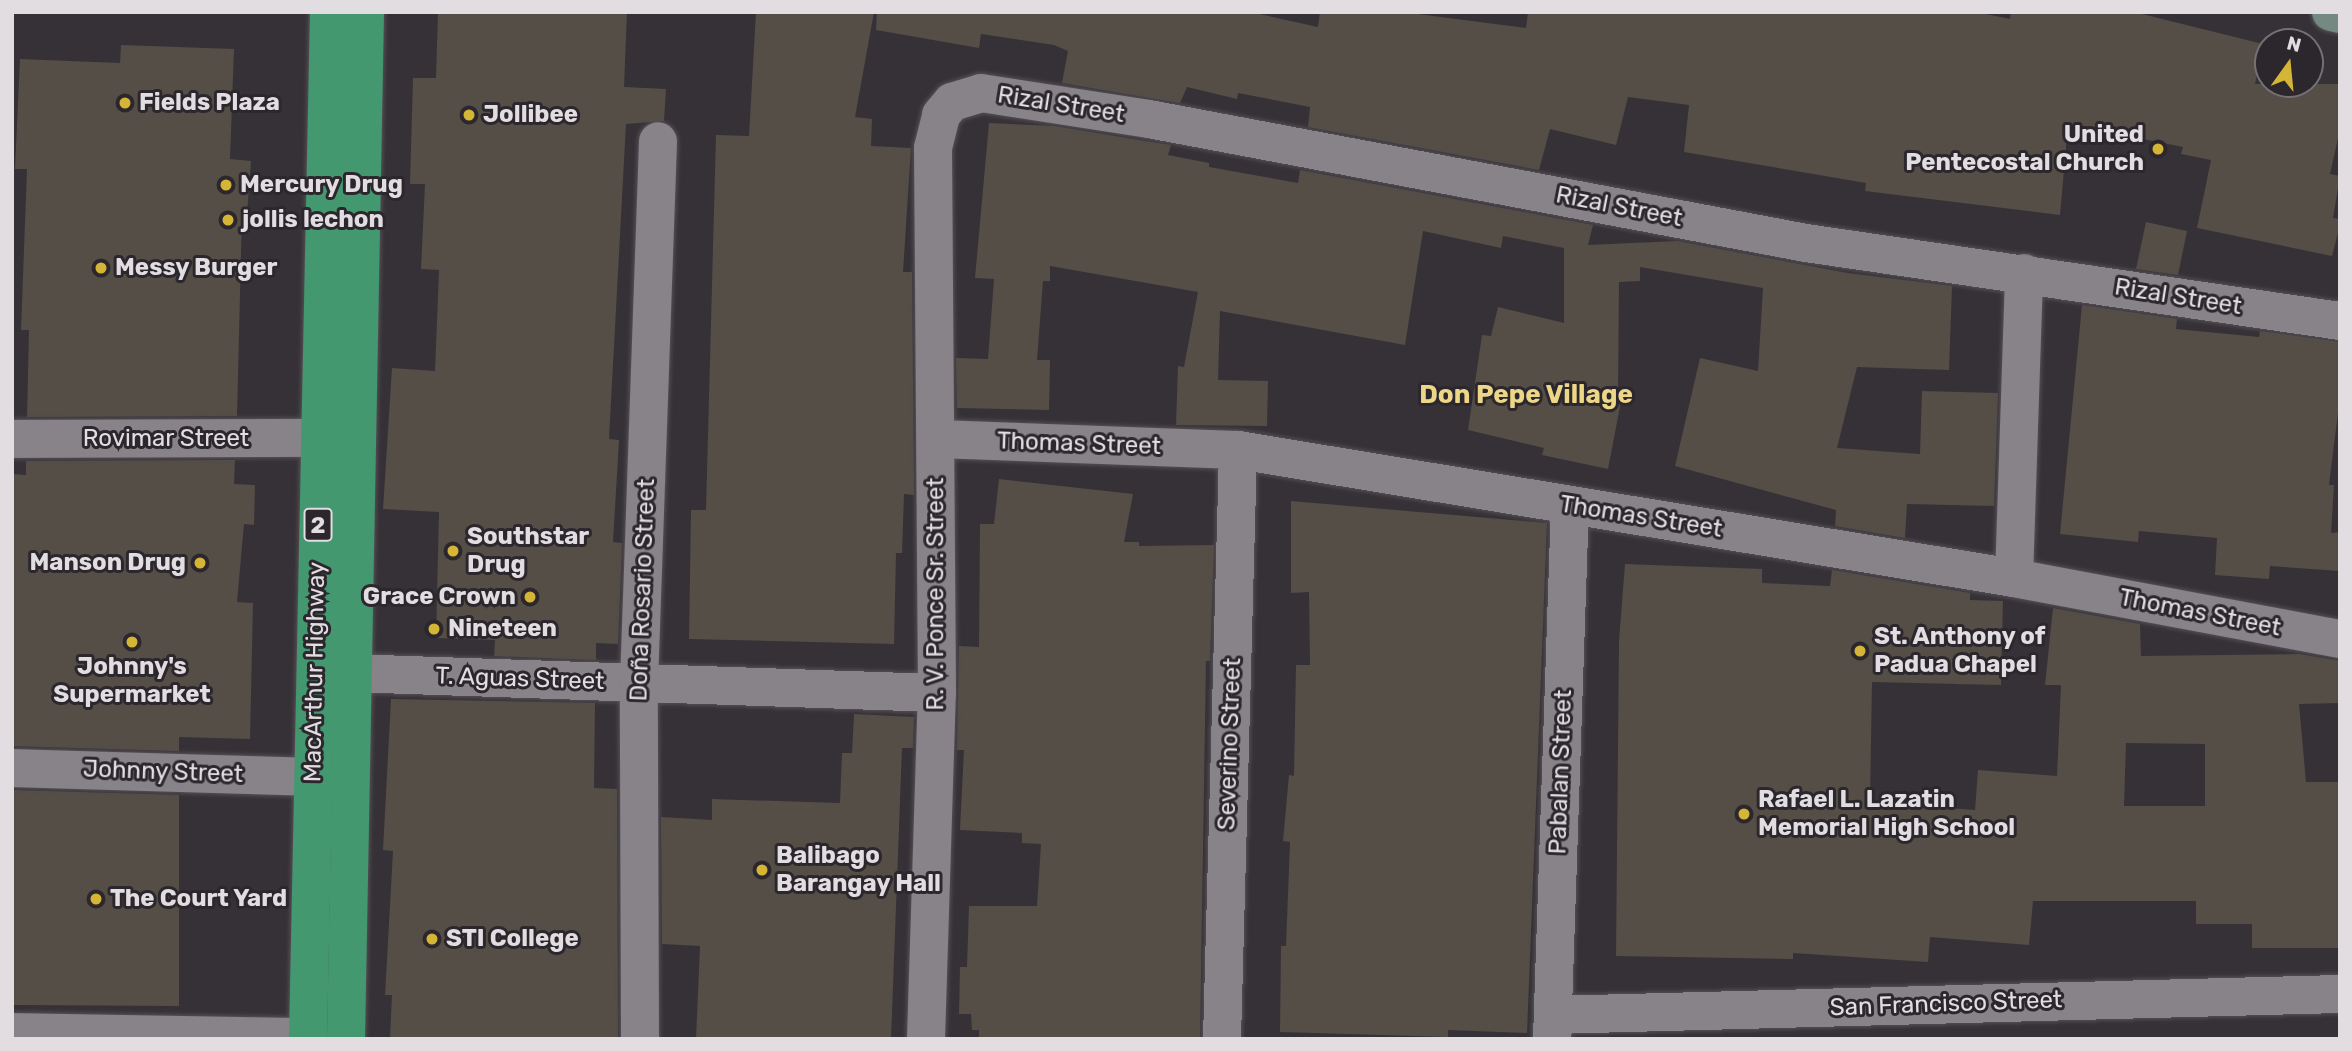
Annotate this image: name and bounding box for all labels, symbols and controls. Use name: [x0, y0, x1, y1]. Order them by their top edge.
north arrow: [2254, 28, 2324, 98]
text: N: [2284, 31, 2304, 57]
street label: Rizal Street: [995, 81, 1127, 129]
place label: Fields Plaza: [139, 89, 280, 117]
marker: Fields Plaza: [117, 95, 133, 111]
place label: Jollibee: [483, 101, 578, 129]
marker: Jollibee: [461, 107, 477, 123]
place label: United Pentecostal Church: [1905, 121, 2144, 177]
marker: United Pentecostal Church: [2150, 141, 2166, 157]
place label: Mercury Drug: [240, 171, 403, 199]
marker: Mercury Drug: [218, 177, 234, 193]
street label: Rizal Street: [1553, 181, 1685, 233]
place label: jollis lechon: [242, 206, 384, 234]
marker: jollis lechon: [220, 212, 236, 228]
place label: Messy Burger: [115, 254, 278, 282]
marker: Messy Burger: [93, 260, 109, 276]
street label: Rizal Street: [2112, 273, 2244, 321]
district label: Don Pepe Village: [1419, 379, 1633, 411]
street label: Rovimar Street: [83, 425, 249, 453]
street label: Thomas Street: [997, 427, 1161, 461]
street label: R. V. Ponce Sr. Street: [922, 477, 950, 711]
street label: Doña Rosario Street: [625, 478, 661, 702]
street label: Thomas Street: [1558, 490, 1724, 544]
road number: 2: [302, 505, 334, 544]
place label: Southstar Drug: [467, 523, 589, 579]
marker: Southstar Drug: [445, 543, 461, 559]
place label: Manson Drug: [29, 549, 186, 577]
marker: Manson Drug: [192, 555, 208, 571]
street label: MacArthur Highway: [299, 561, 331, 783]
place label: Grace Crown: [363, 583, 516, 611]
street label: Thomas Street: [2117, 583, 2283, 643]
marker: Grace Crown: [522, 589, 538, 605]
place label: Nineteen: [448, 615, 557, 643]
marker: Nineteen: [426, 621, 442, 637]
place label: St. Anthony of Padua Chapel: [1874, 623, 2047, 679]
marker: Johnny's Supermarket: [124, 634, 140, 650]
marker: St. Anthony of Padua Chapel: [1852, 643, 1868, 659]
place label: Johnny's Supermarket: [53, 653, 211, 709]
street label: Severino Street: [1213, 657, 1247, 831]
street label: T. Aguas Street: [435, 662, 605, 696]
street label: Pabalan Street: [1544, 689, 1578, 855]
street label: Johnny Street: [82, 755, 244, 789]
place label: Rafael L. Lazatin Memorial High School: [1758, 786, 2015, 842]
marker: Rafael L. Lazatin Memorial High School: [1736, 806, 1752, 822]
place label: Balibago Barangay Hall: [776, 842, 942, 898]
marker: Balibago Barangay Hall: [754, 862, 770, 878]
place label: The Court Yard: [110, 885, 288, 913]
marker: The Court Yard: [88, 891, 104, 907]
place label: STI College: [446, 925, 579, 953]
marker: STI College: [424, 931, 440, 947]
street label: San Francisco Street: [1829, 986, 2063, 1022]

